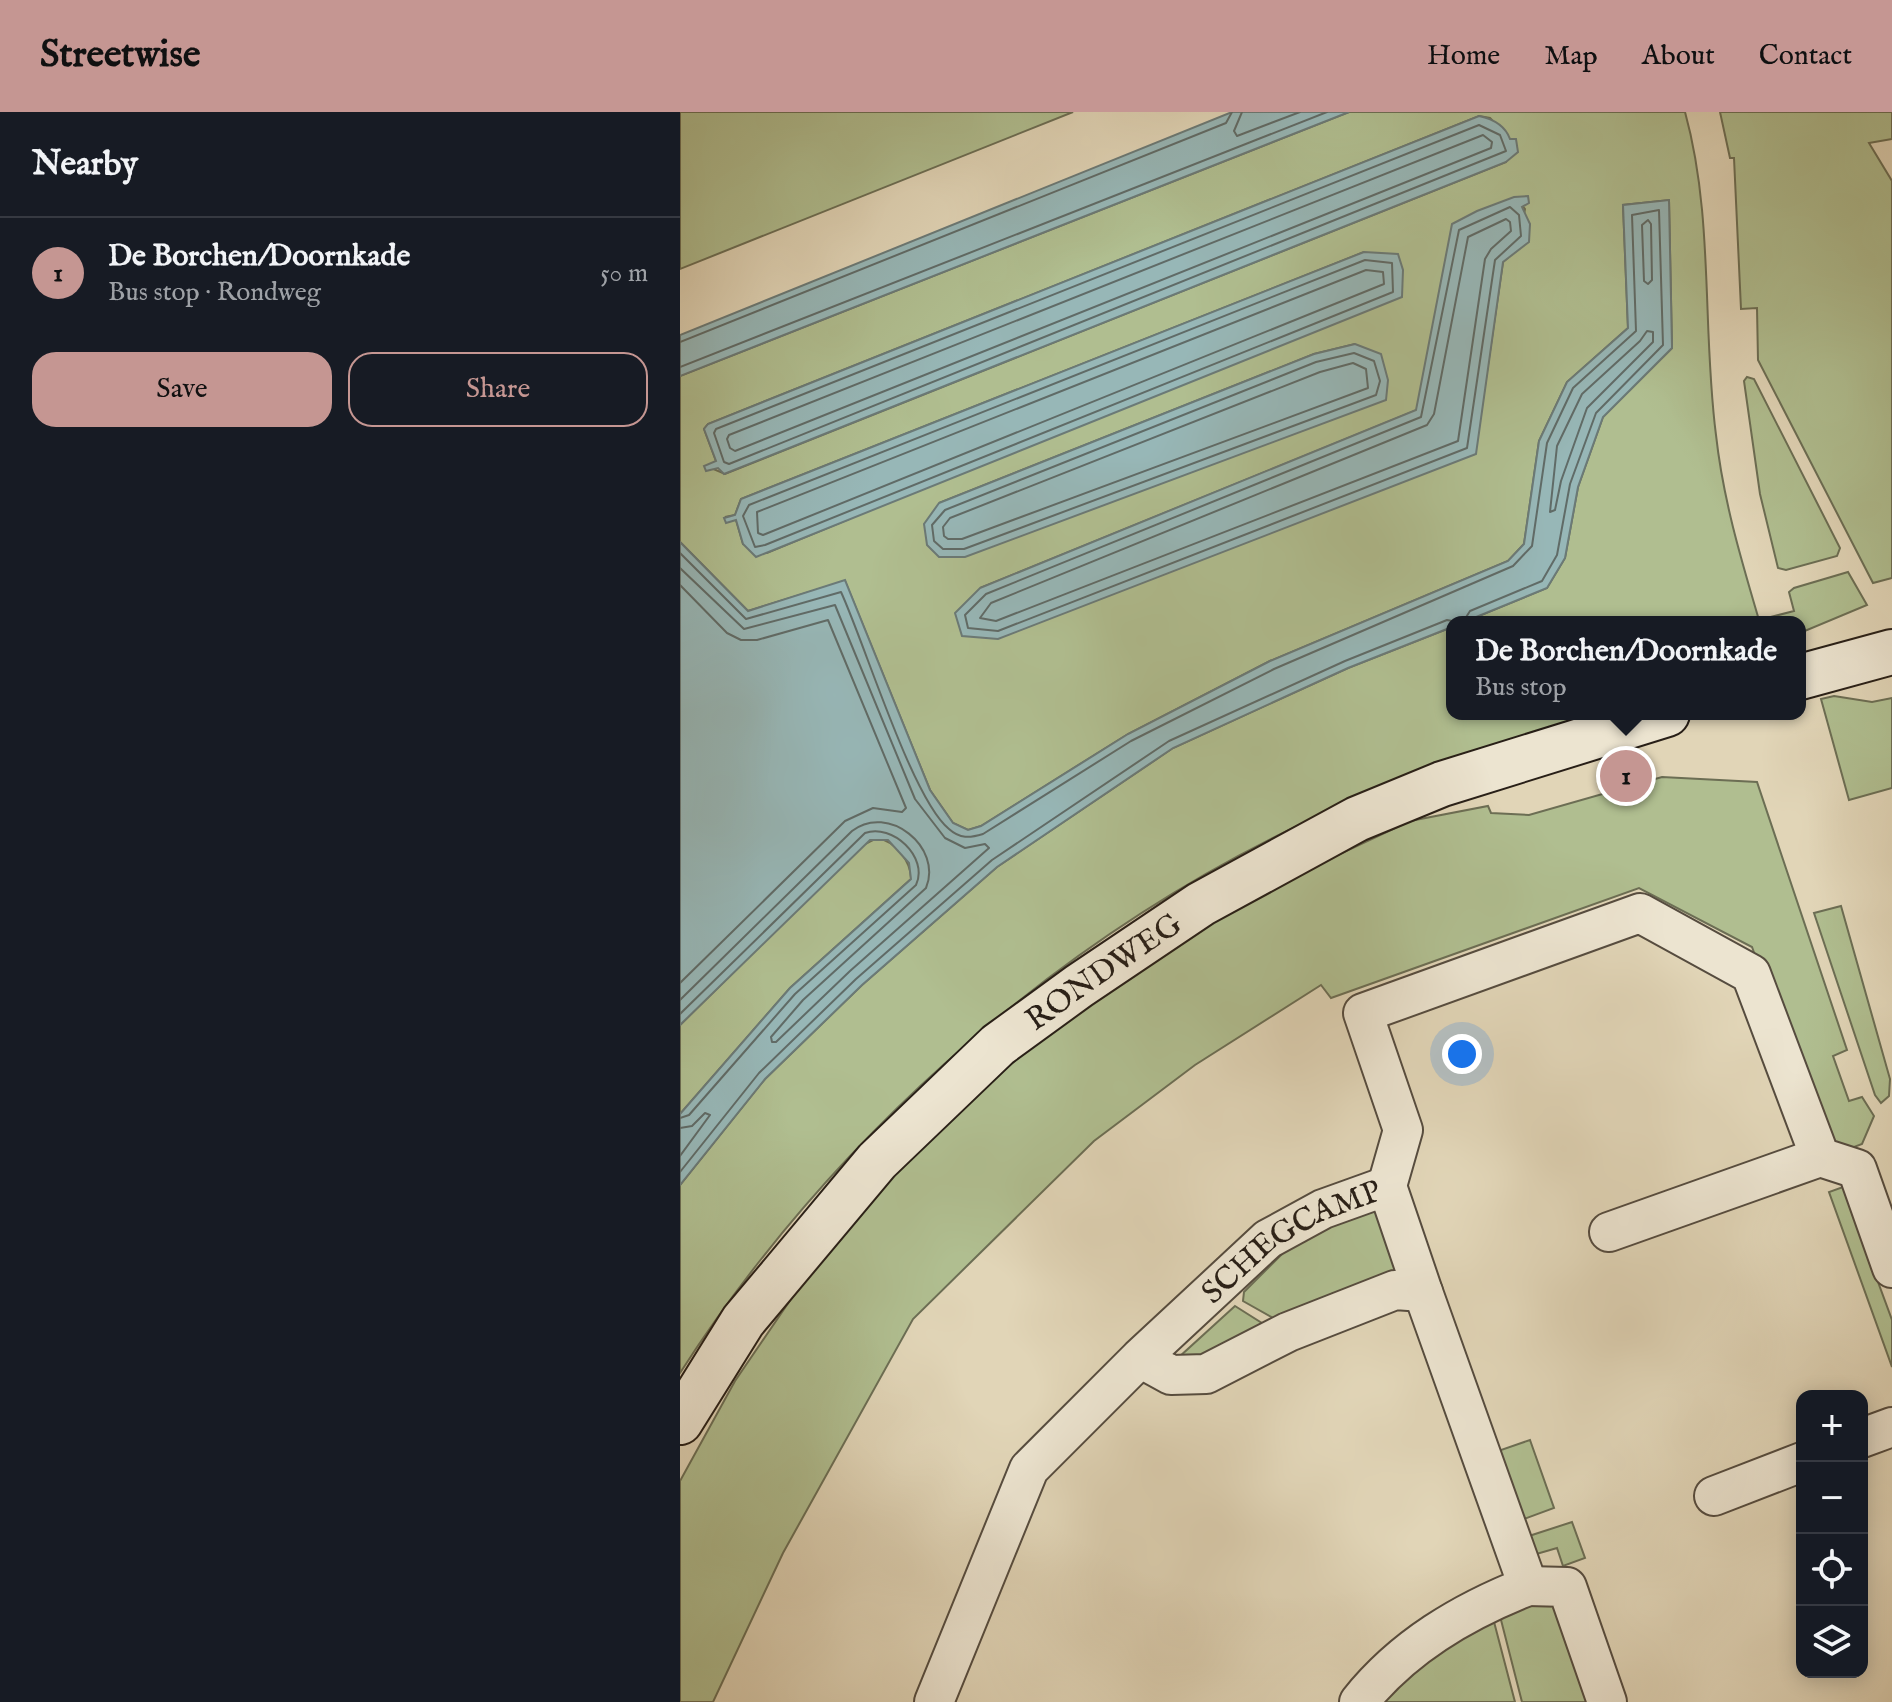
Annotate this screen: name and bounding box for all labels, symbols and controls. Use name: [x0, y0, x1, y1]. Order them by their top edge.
text: Streetwise: [40, 32, 200, 80]
text: Home: [1427, 39, 1500, 74]
text: Map: [1544, 39, 1598, 74]
text: About: [1642, 39, 1715, 74]
text: Contact: [1759, 39, 1852, 74]
text: Nearby: [32, 143, 138, 186]
text: De Borchen/Doornkade: [108, 238, 410, 276]
text: 1: [53, 257, 63, 290]
text: 50 m: [600, 257, 648, 290]
text: Bus stop · Rondweg: [108, 276, 321, 309]
button: Save: [32, 352, 332, 427]
button: Share: [348, 352, 648, 427]
popup: [1446, 616, 1806, 720]
text: De Borchen/Doornkade: [1475, 633, 1777, 671]
text: Bus stop: [1475, 671, 1567, 704]
pin: 1: [1600, 746, 1652, 806]
street label: RONDWEG: [1018, 904, 1191, 1041]
your location: [1442, 1034, 1482, 1074]
street label: SCHEGCAMP: [1193, 1172, 1387, 1314]
map controls: [1796, 1390, 1868, 1678]
button: +: [1796, 1390, 1868, 1462]
button: −: [1796, 1462, 1868, 1534]
button: locate: [1796, 1534, 1868, 1606]
button: layers: [1796, 1606, 1868, 1678]

